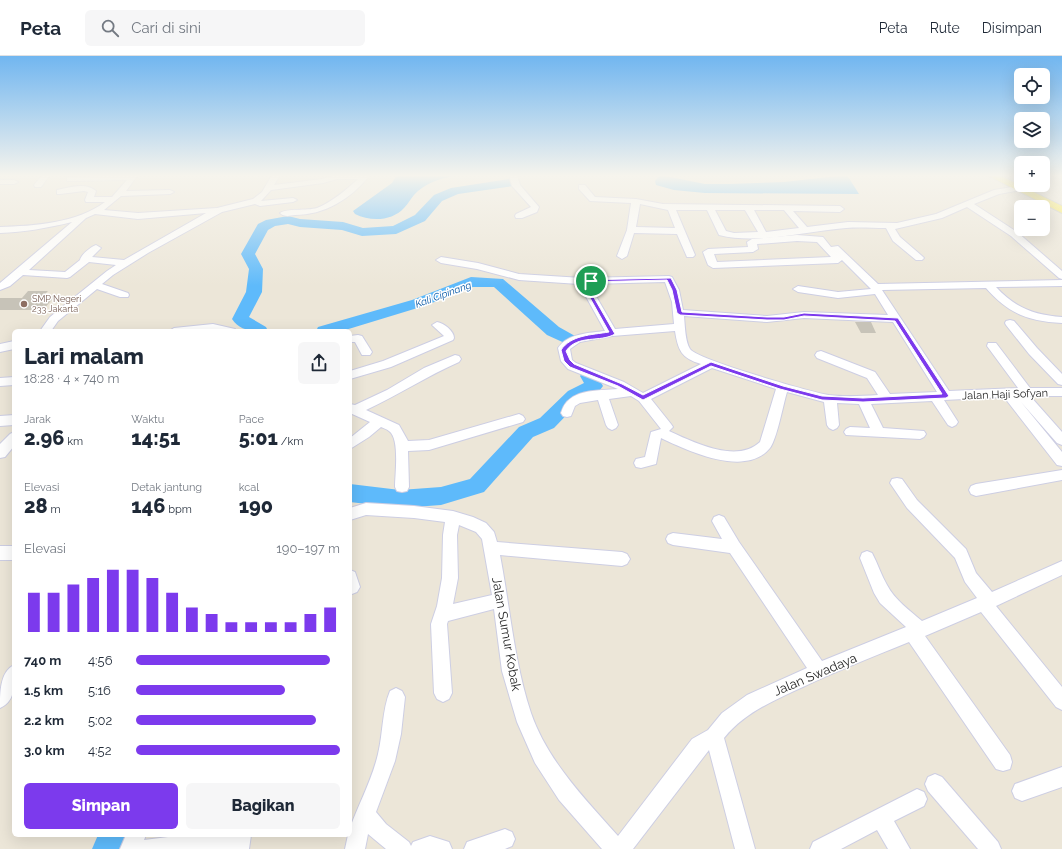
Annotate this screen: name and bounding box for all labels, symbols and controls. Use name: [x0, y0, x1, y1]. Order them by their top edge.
search box: [85, 10, 365, 46]
text: Peta: [20, 17, 61, 39]
icon: search: [99, 17, 121, 39]
text: Cari di sini: [131, 19, 201, 37]
text: Peta: [879, 20, 908, 36]
text: Rute: [930, 20, 960, 36]
text: Disimpan: [982, 20, 1042, 36]
map controls: [1014, 68, 1050, 236]
button: locate: [1014, 68, 1050, 104]
button: layers: [1014, 112, 1050, 148]
button: +: [1014, 156, 1050, 192]
button: −: [1014, 200, 1050, 236]
pin: [574, 264, 608, 298]
icon: arrive: [580, 270, 602, 292]
water label: Kali Cipinang: [414, 279, 473, 310]
place label: SMP Negeri 233 Jakarta: [32, 294, 81, 314]
marker: SMP Negeri 233 Jakarta: [19, 299, 29, 309]
button: share: [298, 342, 340, 384]
text: Lari malam: [24, 343, 144, 369]
text: 18:28 · 4 × 740 m: [24, 371, 120, 386]
street label: Jalan Haji Sofyan: [962, 387, 1048, 402]
text: Jarak: [24, 413, 51, 426]
text: Waktu: [131, 413, 164, 426]
text: Pace: [239, 413, 264, 426]
text: 2.96: [24, 426, 64, 450]
text: 14:51: [131, 426, 180, 450]
text: 5:01: [239, 426, 278, 450]
text: km: [64, 435, 83, 448]
text: /km: [278, 435, 303, 448]
text: Elevasi: [24, 481, 59, 494]
text: Detak jantung: [131, 481, 202, 494]
text: kcal: [239, 481, 259, 494]
text: 28: [24, 494, 48, 518]
text: 146: [131, 494, 165, 518]
text: 190: [239, 494, 273, 518]
text: m: [48, 503, 61, 516]
text: bpm: [165, 503, 192, 516]
text: Elevasi: [24, 541, 66, 556]
text: 190–197 m: [276, 541, 340, 556]
street label: Jalan Sumur Kobak: [489, 576, 524, 692]
street label: Jalan Swadaya: [771, 650, 859, 699]
text: 740 m: [24, 653, 61, 668]
text: 4:56: [88, 653, 112, 668]
text: 1.5 km: [24, 683, 63, 698]
text: 5:16: [88, 683, 111, 698]
text: 2.2 km: [24, 713, 64, 728]
text: 5:02: [88, 713, 112, 728]
text: 3.0 km: [24, 743, 65, 758]
text: 4:52: [88, 743, 111, 758]
button: Simpan: [24, 783, 178, 829]
button: Bagikan: [186, 783, 340, 829]

